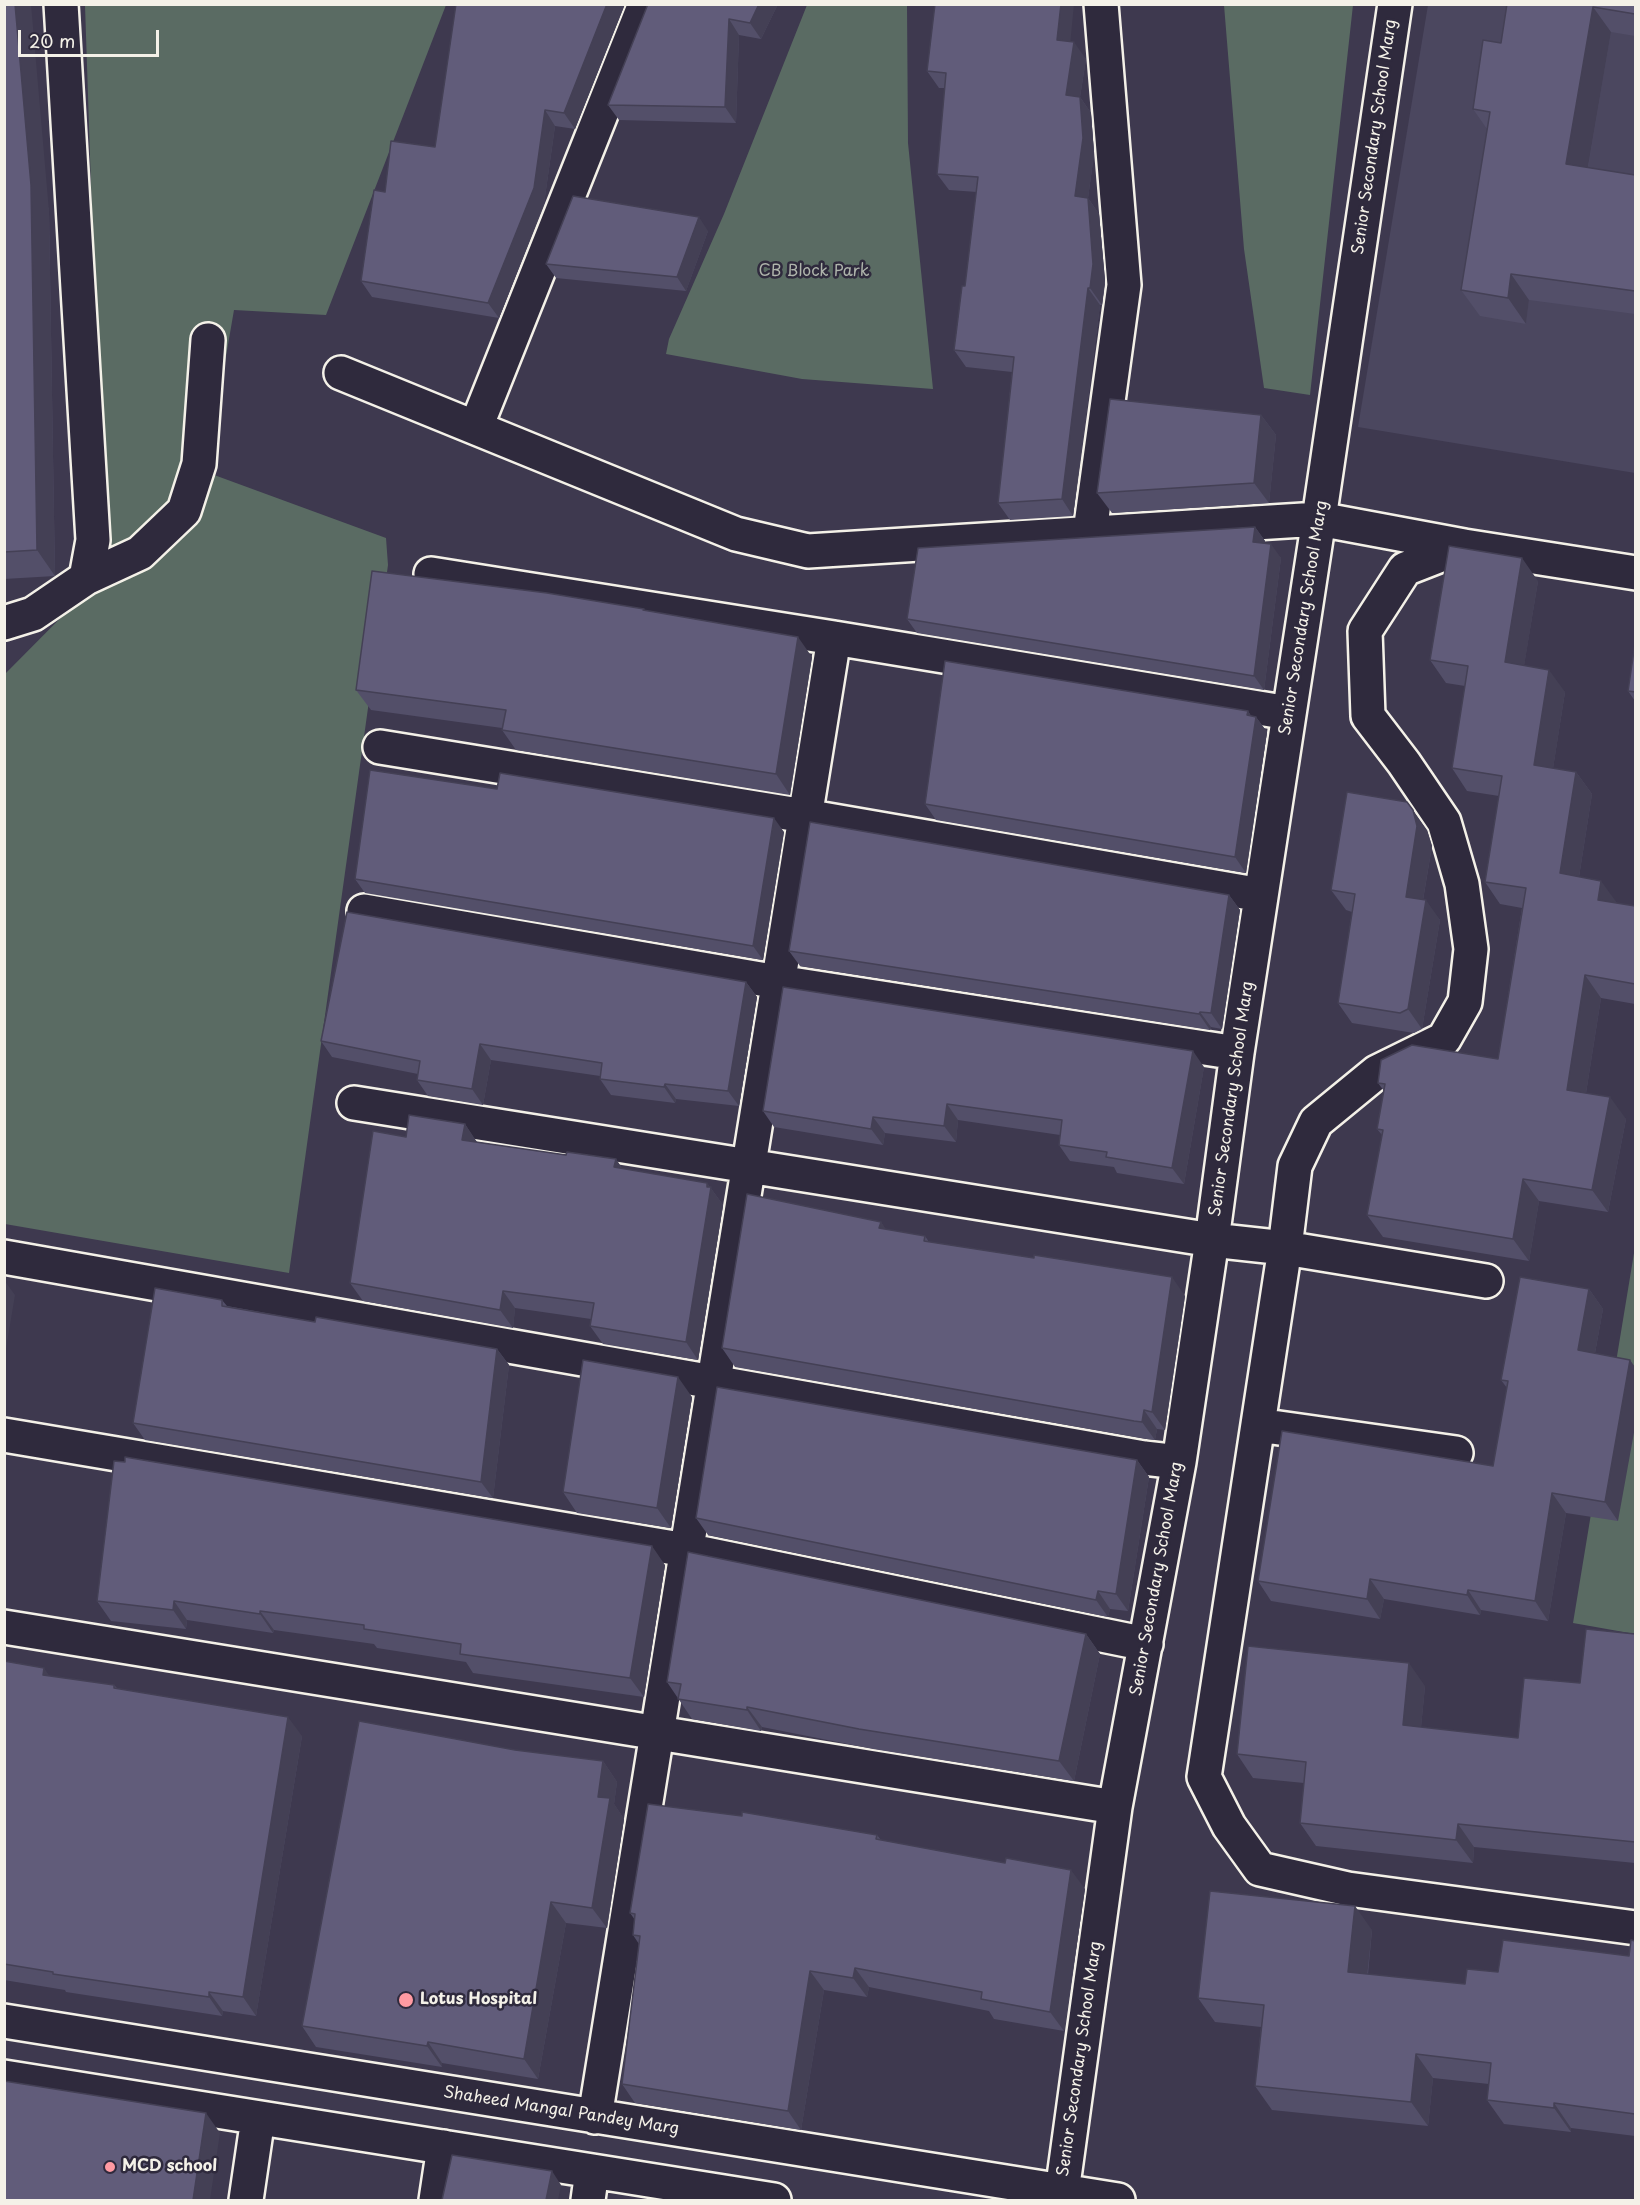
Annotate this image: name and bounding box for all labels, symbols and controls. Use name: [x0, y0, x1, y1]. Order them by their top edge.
scale bar: [21, 18, 162, 56]
street label: Senior Secondary School Marg: [1349, 18, 1401, 256]
text: 20 m: [29, 27, 75, 54]
park label: CB Block Park: [759, 262, 869, 282]
street label: Senior Secondary School Marg: [1276, 499, 1332, 737]
street label: Senior Secondary School Marg: [1206, 980, 1258, 1218]
street label: Senior Secondary School Marg: [1127, 1460, 1187, 1698]
street label: Senior Secondary School Marg: [1054, 1940, 1106, 2178]
place label: Lotus Hospital: [420, 1990, 537, 2010]
marker: Lotus Hospital: [397, 1991, 415, 2009]
street label: Shaheed Mangal Pandey Marg: [442, 2083, 680, 2139]
place label: MCD school: [122, 2157, 217, 2177]
marker: MCD school: [103, 2160, 117, 2174]

